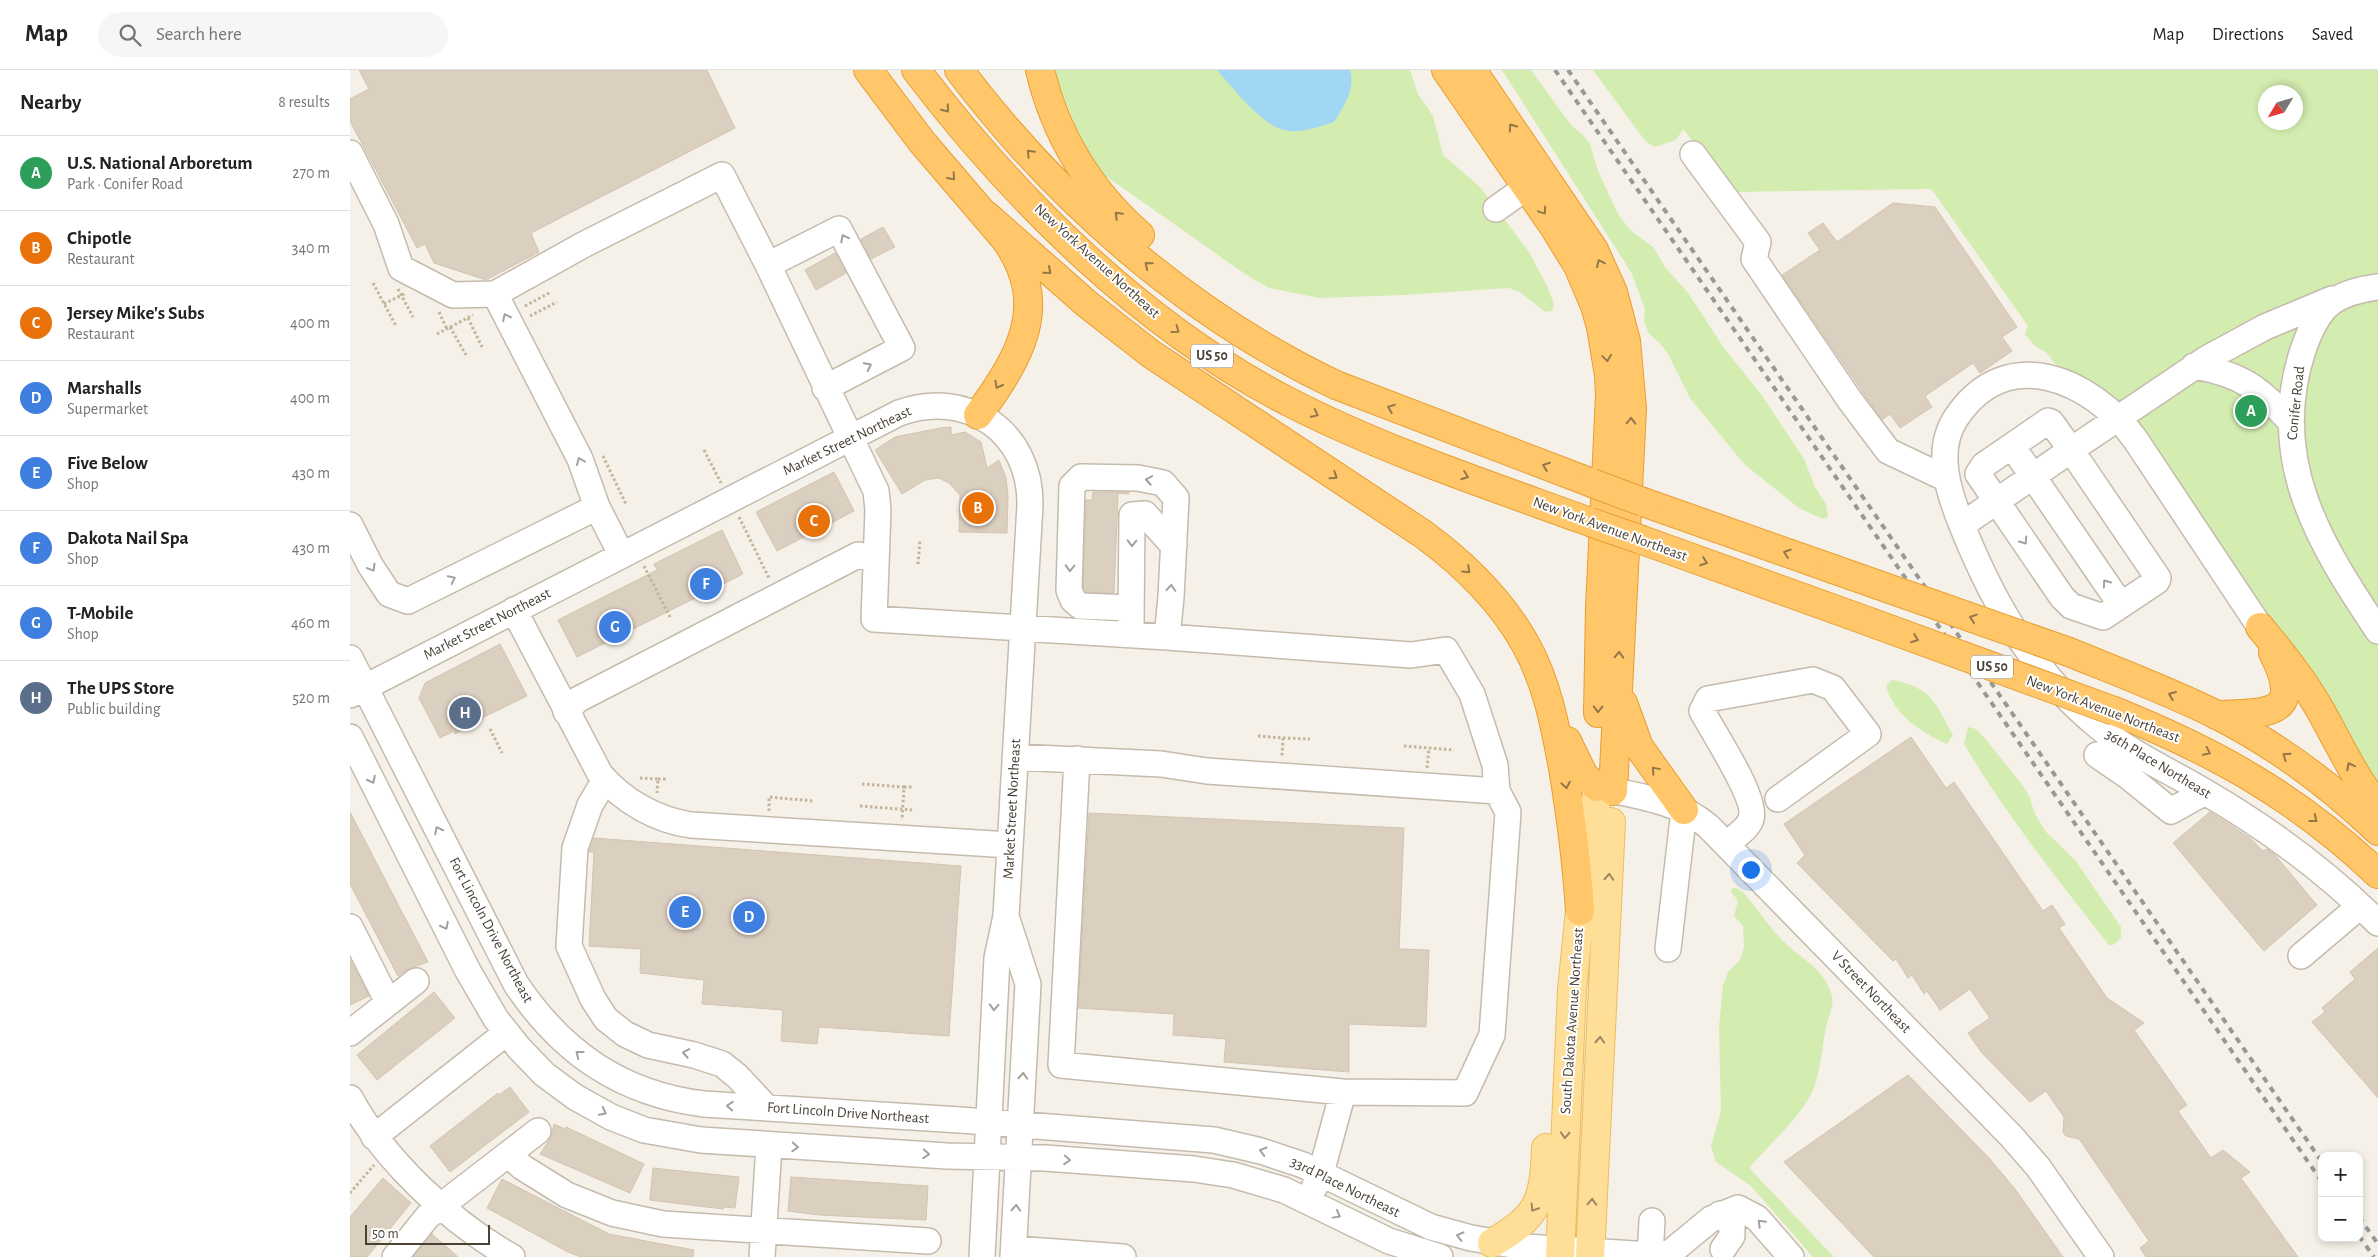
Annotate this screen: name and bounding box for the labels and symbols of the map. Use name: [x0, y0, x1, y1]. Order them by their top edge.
north arrow: [2258, 85, 2303, 130]
one-way arrow: [941, 103, 950, 112]
one-way arrow: [1509, 123, 1518, 133]
one-way arrow: [1027, 150, 1036, 159]
one-way arrow: [946, 172, 955, 181]
street label: New York Avenue Northeast: [1031, 201, 1163, 321]
one-way arrow: [1537, 205, 1546, 215]
one-way arrow: [1115, 212, 1124, 221]
one-way arrow: [840, 234, 850, 243]
one-way arrow: [1596, 259, 1606, 268]
one-way arrow: [1144, 261, 1153, 270]
one-way arrow: [1043, 265, 1052, 274]
one-way arrow: [502, 313, 512, 322]
one-way arrow: [1170, 324, 1180, 333]
road number: US 50: [1191, 344, 1233, 368]
one-way arrow: [1601, 355, 1612, 363]
one-way arrow: [863, 362, 872, 372]
street label: Conifer Road: [2285, 365, 2307, 441]
one-way arrow: [994, 380, 1004, 389]
pin: A: [2235, 392, 2267, 430]
street label: Market Street Northeast: [781, 403, 914, 479]
one-way arrow: [1387, 403, 1396, 414]
one-way arrow: [1309, 408, 1318, 418]
one-way arrow: [1626, 416, 1636, 424]
one-way arrow: [576, 457, 587, 466]
one-way arrow: [1542, 462, 1551, 472]
one-way arrow: [1329, 470, 1338, 479]
one-way arrow: [1460, 470, 1469, 480]
one-way arrow: [1145, 475, 1153, 485]
pin: B: [962, 489, 994, 527]
street label: New York Avenue Northeast: [1531, 494, 1689, 564]
pin: C: [798, 502, 830, 540]
one-way arrow: [2018, 536, 2027, 545]
one-way arrow: [1127, 540, 1137, 547]
one-way arrow: [1784, 549, 1792, 559]
one-way arrow: [1700, 556, 1708, 566]
one-way arrow: [366, 563, 376, 572]
one-way arrow: [1065, 564, 1075, 572]
one-way arrow: [1461, 564, 1470, 573]
pin: F: [690, 565, 722, 603]
one-way arrow: [446, 576, 455, 586]
one-way arrow: [2103, 579, 2112, 589]
one-way arrow: [1166, 584, 1177, 592]
street label: Market Street Northeast: [421, 585, 553, 663]
pin: G: [599, 608, 631, 646]
one-way arrow: [1970, 614, 1978, 624]
one-way arrow: [1911, 633, 1919, 643]
one-way arrow: [1614, 650, 1624, 658]
road number: US 50: [1971, 656, 2013, 678]
street label: New York Avenue Northeast: [2024, 673, 2182, 745]
one-way arrow: [2168, 691, 2177, 702]
pin: H: [449, 694, 481, 732]
one-way arrow: [1593, 706, 1603, 714]
street label: 36th Place Northeast: [2102, 726, 2214, 802]
street label: Market Street Northeast: [1001, 738, 1023, 880]
one-way arrow: [2202, 745, 2211, 756]
one-way arrow: [2282, 753, 2292, 762]
one-way arrow: [2346, 762, 2356, 771]
one-way arrow: [1653, 767, 1661, 776]
one-way arrow: [366, 775, 376, 784]
one-way arrow: [1560, 781, 1570, 790]
one-way arrow: [2308, 813, 2318, 822]
one-way arrow: [434, 826, 444, 835]
street label: Fort Lincoln Drive Northeast: [446, 855, 536, 1005]
your location: [1738, 857, 1764, 883]
one-way arrow: [1603, 873, 1614, 881]
pin: E: [669, 893, 701, 931]
pin: D: [733, 898, 765, 936]
one-way arrow: [439, 920, 449, 929]
street label: South Dakota Avenue Northeast: [1558, 927, 1586, 1115]
street label: V Street Northeast: [1828, 948, 1914, 1036]
one-way arrow: [989, 1003, 1000, 1011]
one-way arrow: [1595, 1035, 1606, 1043]
one-way arrow: [681, 1049, 690, 1059]
one-way arrow: [575, 1051, 585, 1060]
one-way arrow: [1017, 1072, 1028, 1080]
one-way arrow: [726, 1100, 734, 1111]
street label: Fort Lincoln Drive Northeast: [766, 1100, 930, 1126]
one-way arrow: [598, 1106, 607, 1116]
one-way arrow: [1560, 1131, 1571, 1139]
one-way arrow: [792, 1141, 800, 1152]
one-way arrow: [1259, 1147, 1267, 1157]
one-way arrow: [922, 1149, 930, 1160]
one-way arrow: [1064, 1154, 1072, 1165]
street label: 33rd Place Northeast: [1288, 1154, 1402, 1220]
one-way arrow: [1587, 1198, 1598, 1206]
one-way arrow: [1531, 1202, 1540, 1212]
one-way arrow: [1011, 1204, 1022, 1212]
one-way arrow: [1331, 1209, 1340, 1219]
one-way arrow: [1757, 1220, 1766, 1229]
scale bar: [365, 1222, 490, 1245]
one-way arrow: [1456, 1231, 1464, 1241]

